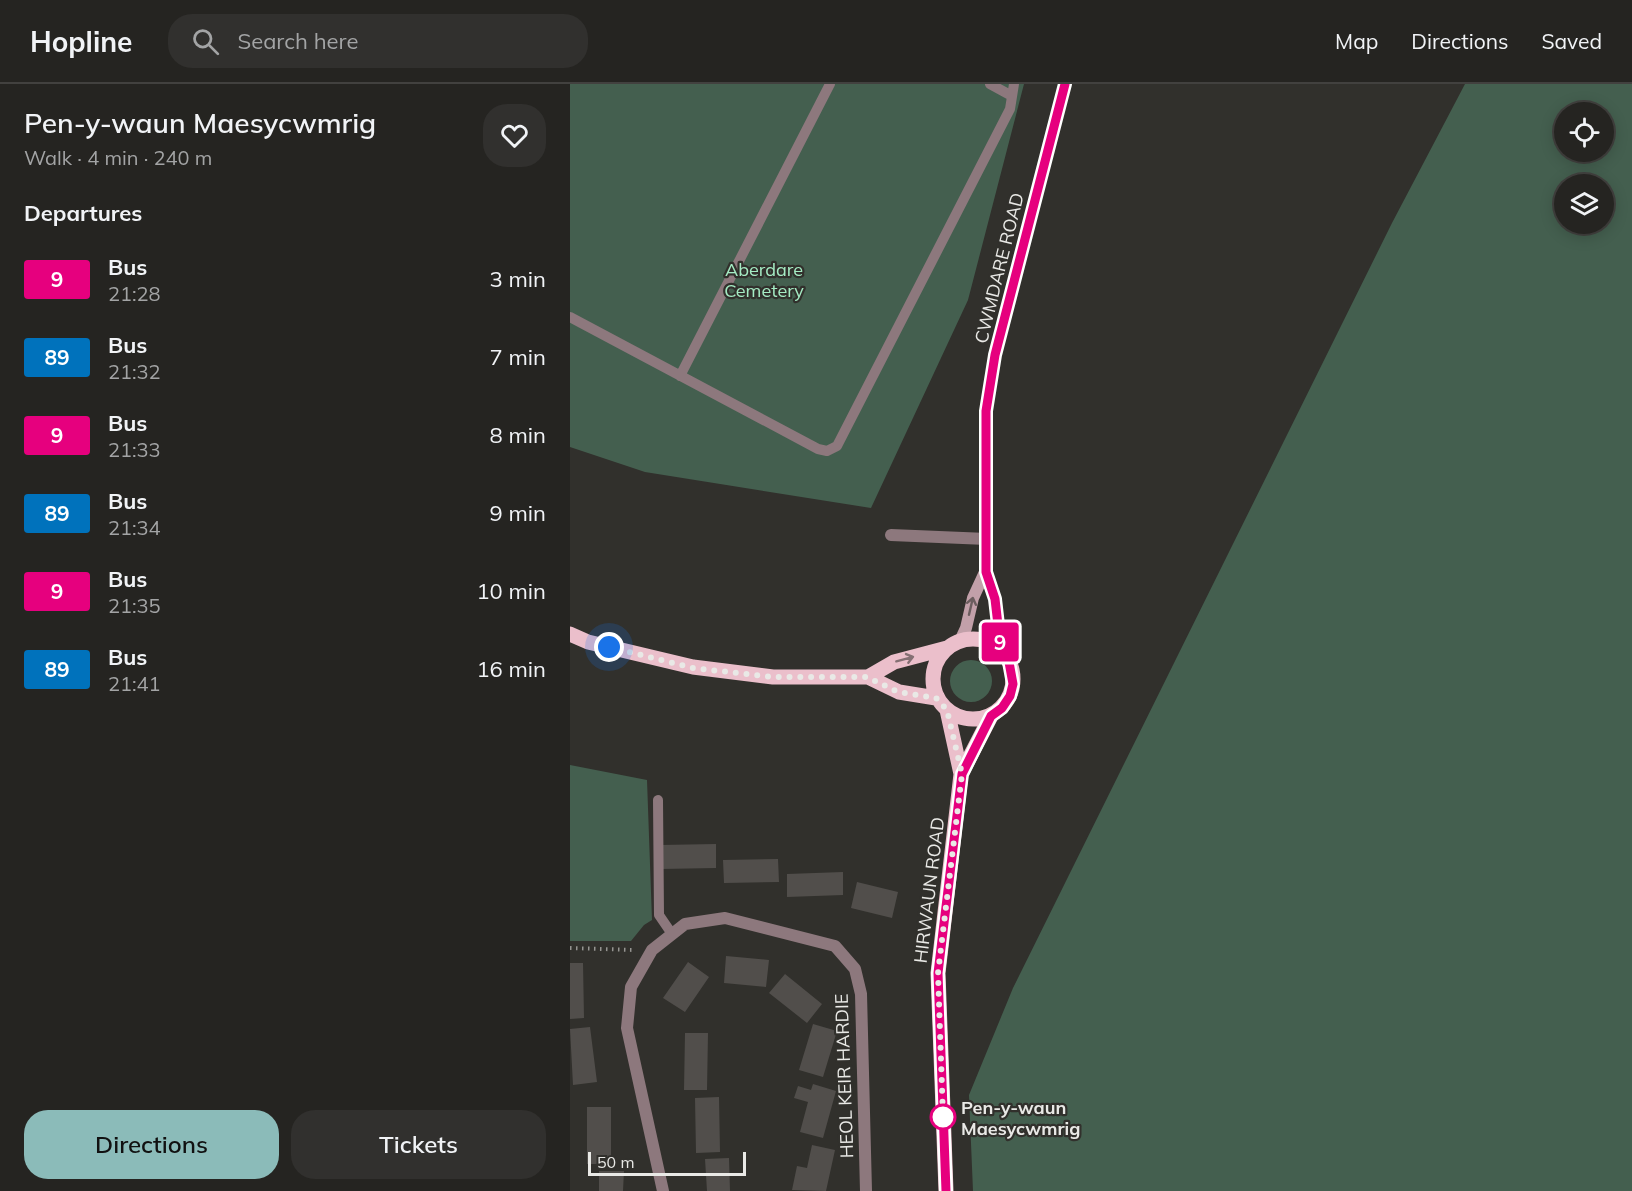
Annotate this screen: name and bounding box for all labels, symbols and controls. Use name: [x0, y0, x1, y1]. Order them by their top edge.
search box: [168, 14, 588, 68]
text: Hopline: [30, 24, 132, 59]
icon: search: [189, 25, 222, 58]
text: Search here: [237, 27, 358, 55]
text: Map: [1335, 28, 1378, 54]
text: Directions: [1411, 28, 1508, 54]
text: Saved: [1541, 28, 1602, 54]
map controls: [1554, 102, 1614, 234]
button: locate: [1554, 102, 1614, 162]
button: heart: [483, 104, 546, 167]
text: Pen-y-waun Maesycwmrig: [24, 105, 376, 140]
text: Walk · 4 min · 240 m: [24, 145, 212, 170]
button: layers: [1554, 174, 1614, 234]
street label: CWMDARE ROAD: [969, 190, 1029, 346]
text: Departures: [24, 199, 142, 227]
text: Bus: [108, 253, 147, 281]
park label: Aberdare Cemetery: [724, 258, 804, 302]
text: 3 min: [490, 265, 546, 293]
text: 9: [51, 266, 63, 292]
text: 21:28: [108, 281, 161, 306]
text: Bus: [108, 331, 147, 359]
text: 7 min: [490, 343, 546, 371]
text: 89: [44, 344, 70, 370]
text: 21:32: [108, 359, 161, 384]
text: Bus: [108, 409, 147, 437]
text: 8 min: [490, 421, 546, 449]
text: 9: [51, 422, 63, 448]
text: 21:33: [108, 437, 161, 462]
text: Bus: [108, 487, 147, 515]
text: 9 min: [490, 499, 546, 527]
text: 89: [44, 500, 70, 526]
text: 21:34: [108, 515, 161, 540]
text: Bus: [108, 565, 147, 593]
text: 10 min: [476, 577, 546, 605]
text: 9: [51, 578, 63, 604]
text: 21:35: [108, 593, 161, 618]
one-way arrow: [966, 597, 978, 616]
line badge: 9: [980, 622, 1020, 662]
text: 9: [994, 629, 1006, 655]
your location: [594, 632, 624, 662]
text: Bus: [108, 643, 147, 671]
one-way arrow: [896, 652, 915, 664]
text: 16 min: [476, 655, 546, 683]
text: 89: [44, 656, 70, 682]
text: 21:41: [108, 671, 161, 696]
street label: HIRWAUN ROAD: [909, 816, 949, 964]
street label: HEOL KEIR HARDIE: [830, 993, 858, 1159]
place label: Pen-y-waun Maesycwmrig: [961, 1096, 1080, 1140]
marker: Pen-y-waun Maesycwmrig: [930, 1104, 956, 1130]
button: Directions: [24, 1110, 279, 1179]
button: Tickets: [291, 1110, 546, 1179]
scale bar: [588, 1149, 746, 1176]
text: 50 m: [597, 1152, 634, 1172]

